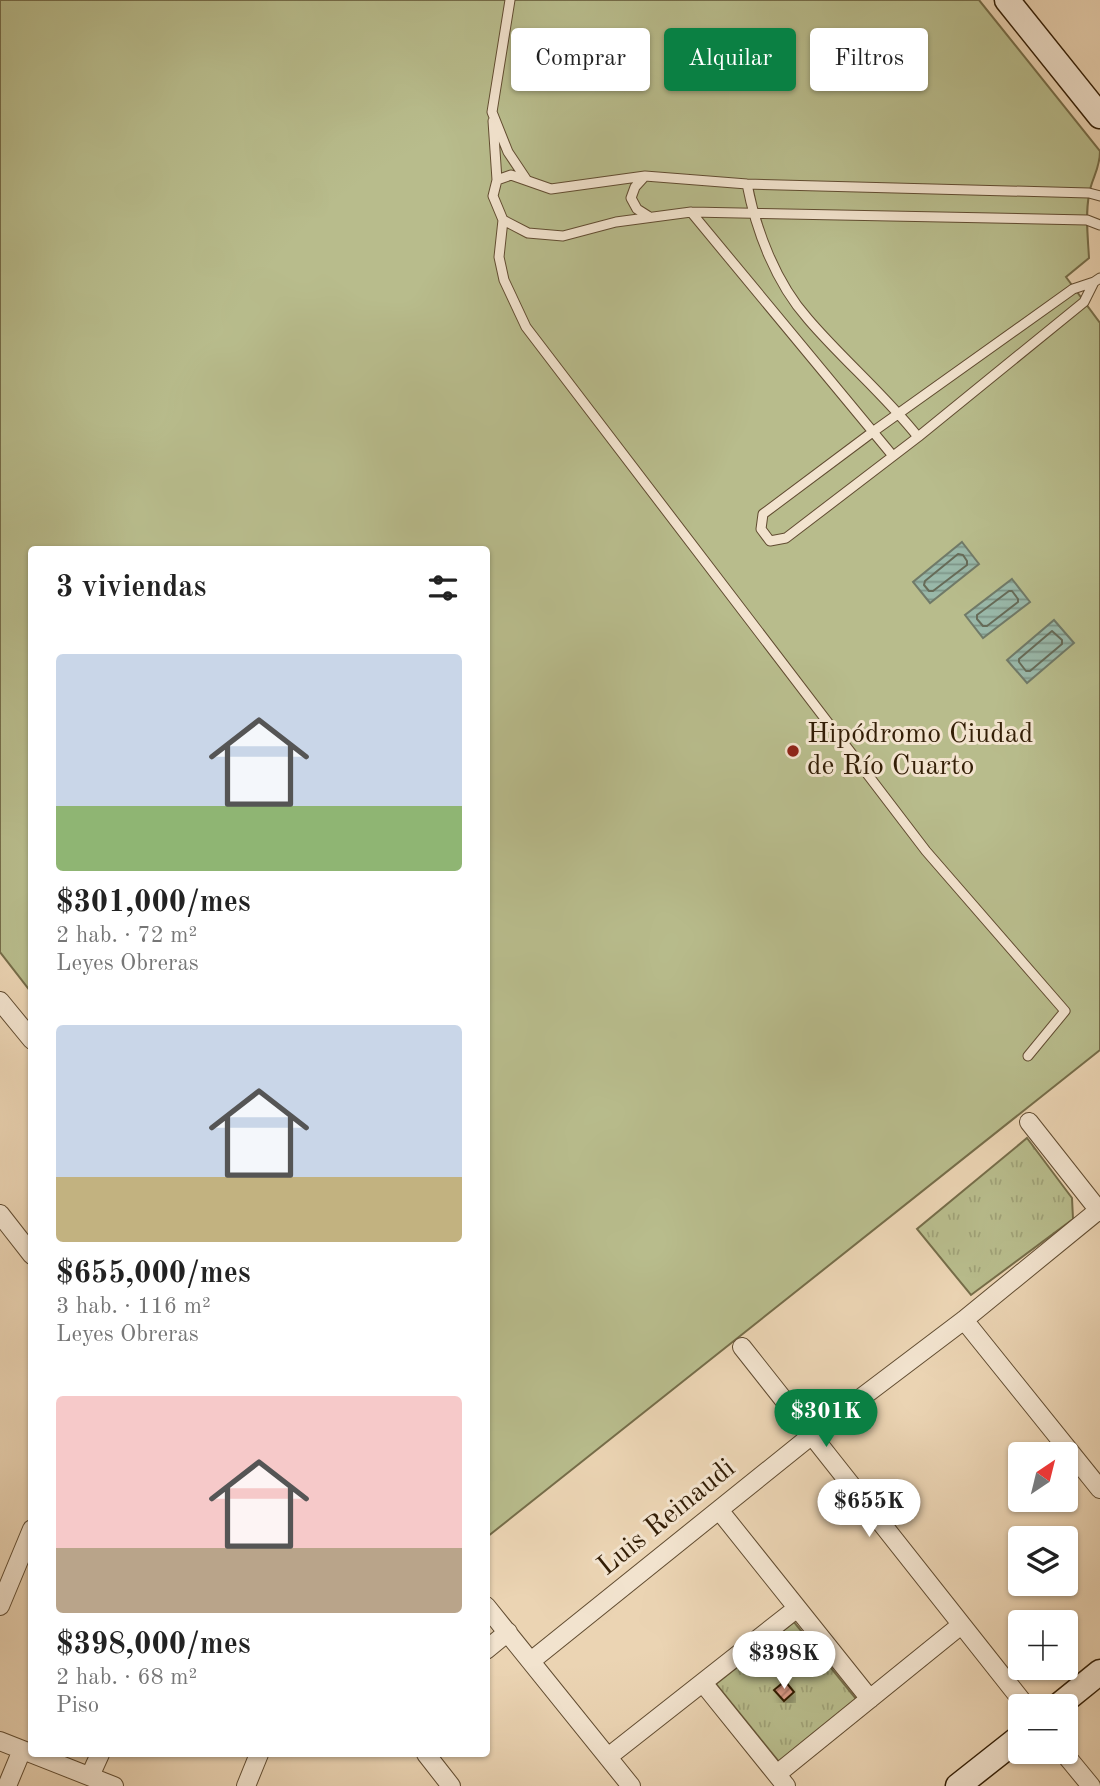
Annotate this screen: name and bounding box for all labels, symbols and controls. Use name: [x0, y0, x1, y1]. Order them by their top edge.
chip: Comprar: [511, 28, 650, 91]
chip: Alquilar: [664, 28, 796, 91]
chip: Filtros: [810, 28, 928, 91]
icon: filters: [424, 569, 462, 607]
text: 3 viviendas: [56, 573, 206, 603]
icon: home: [196, 699, 322, 825]
place label: Hipódromo Ciudad de Río Cuarto: [807, 721, 1033, 781]
marker: Hipódromo Ciudad de Río Cuarto: [785, 743, 801, 759]
text: $301,000/mes: [56, 888, 251, 918]
text: 2 hab. · 72 m²: [56, 924, 197, 947]
text: Leyes Obreras: [56, 952, 199, 975]
icon: home: [196, 1070, 322, 1196]
text: $655,000/mes: [56, 1259, 251, 1289]
text: 3 hab. · 116 m²: [56, 1295, 211, 1318]
text: Leyes Obreras: [56, 1323, 199, 1346]
pin: $301K: [777, 1390, 875, 1449]
text: $301K: [790, 1400, 862, 1423]
icon: home: [196, 1441, 322, 1567]
north arrow: [1008, 1442, 1078, 1512]
map controls: [1008, 1442, 1078, 1764]
street label: Luis Reinaudi: [593, 1454, 741, 1582]
pin: $655K: [820, 1480, 918, 1539]
text: $655K: [833, 1490, 905, 1513]
button: layers: [1008, 1526, 1078, 1596]
button: +: [1008, 1610, 1078, 1680]
text: $398,000/mes: [56, 1630, 251, 1660]
pin: $398K: [735, 1632, 833, 1691]
text: $398K: [748, 1642, 820, 1665]
text: 2 hab. · 68 m²: [56, 1666, 197, 1689]
text: Piso: [56, 1694, 99, 1717]
button: −: [1008, 1694, 1078, 1764]

